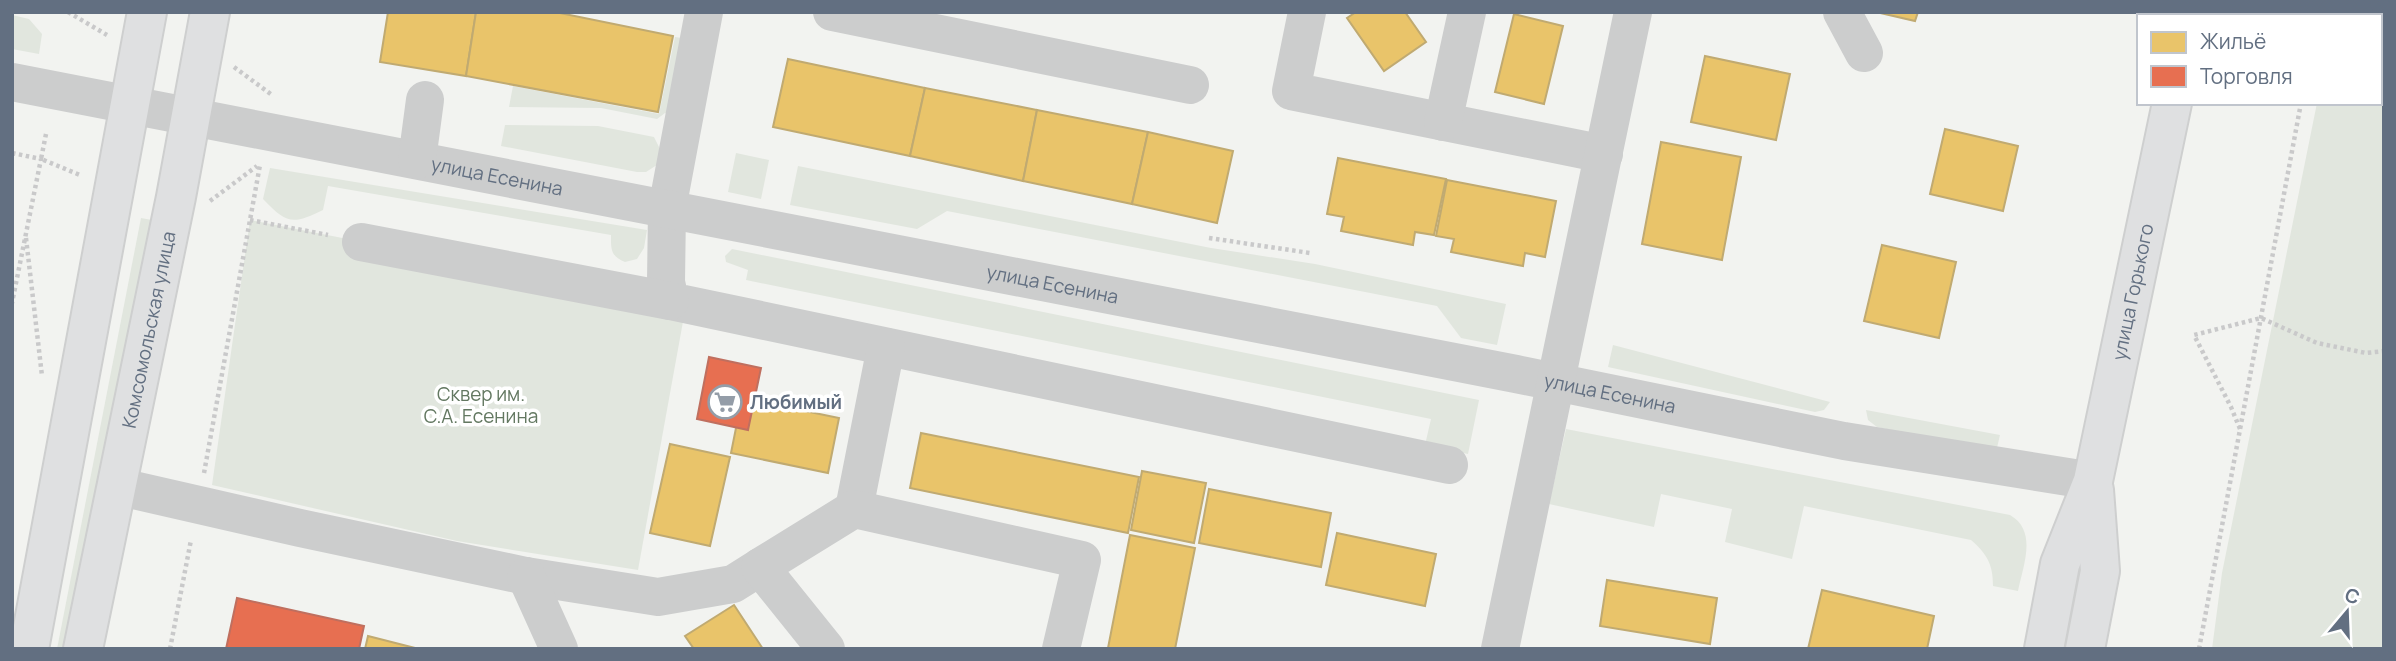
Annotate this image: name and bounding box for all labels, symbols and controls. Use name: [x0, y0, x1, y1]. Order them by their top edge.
legend: [2137, 14, 2382, 105]
text: Жильё: [2200, 27, 2266, 55]
text: Торговля: [2200, 62, 2293, 90]
street label: улица Есенина: [429, 151, 565, 202]
street label: улица Горького: [2106, 221, 2159, 363]
street label: Комсомольская улица: [116, 229, 182, 430]
street label: улица Есенина: [984, 259, 1121, 310]
street label: улица Есенина: [1542, 367, 1678, 419]
park label: Сквер им. С.А. Есенина: [424, 381, 538, 429]
supermarket icon: Любимый: [706, 383, 744, 421]
place label: Любимый: [750, 389, 842, 415]
north arrow: [2312, 577, 2382, 647]
text: С: [2342, 581, 2363, 611]

